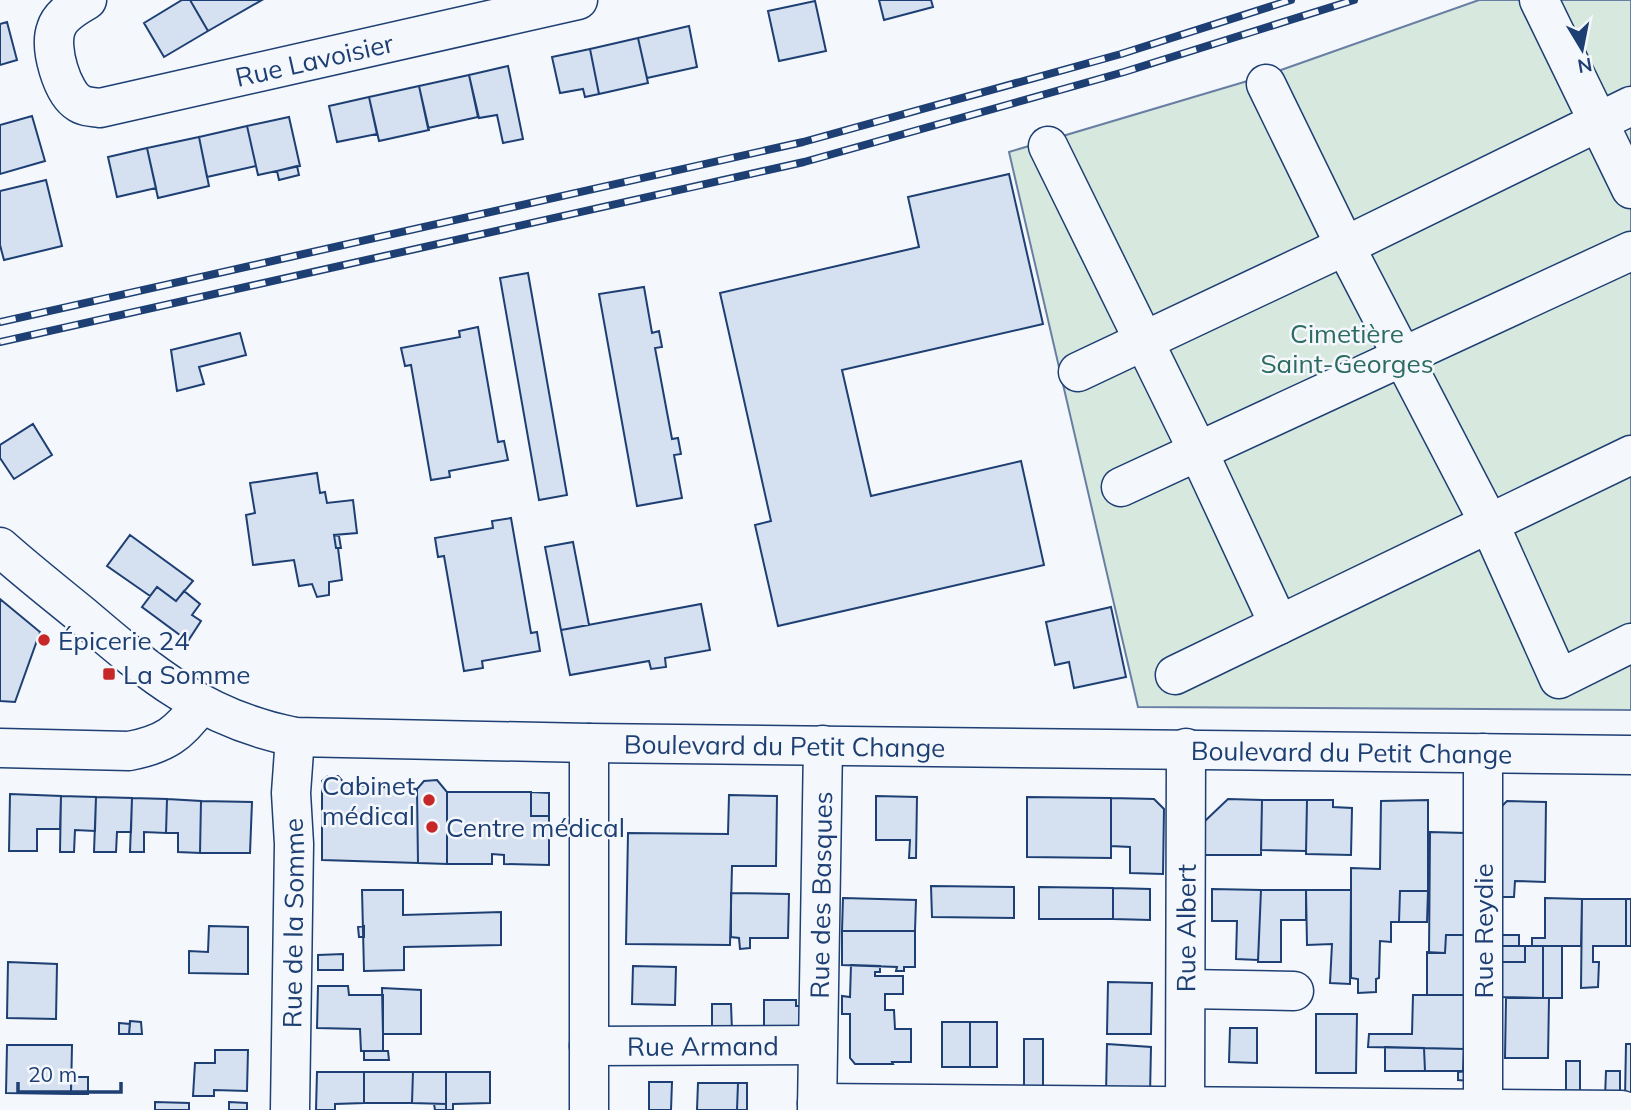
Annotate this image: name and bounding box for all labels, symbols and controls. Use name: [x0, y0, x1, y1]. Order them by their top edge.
north arrow: [1547, 14, 1617, 84]
street label: Rue Lavoisier: [232, 26, 397, 93]
text: N: [1576, 53, 1594, 79]
park label: Cimetière Saint-Georges: [1260, 317, 1434, 380]
place label: Épicerie 24: [58, 624, 190, 657]
marker: Épicerie 24: [36, 632, 52, 648]
place label: La Somme: [123, 658, 250, 691]
marker: La Somme: [101, 666, 117, 682]
street label: Boulevard du Petit Change: [624, 727, 946, 764]
street label: Boulevard du Petit Change: [1191, 733, 1513, 770]
place label: Cabinet médical: [322, 769, 415, 832]
street label: Rue des Basques: [802, 791, 839, 999]
marker: Cabinet médical: [421, 792, 437, 808]
place label: Centre médical: [446, 811, 625, 844]
street label: Rue de la Somme: [275, 817, 311, 1028]
marker: Centre médical: [424, 819, 440, 835]
street label: Rue Reydie: [1467, 863, 1500, 999]
street label: Rue Albert: [1169, 864, 1202, 992]
street label: Rue Armand: [627, 1029, 779, 1062]
scale bar: [18, 1050, 121, 1094]
text: 20 m: [28, 1061, 77, 1087]

